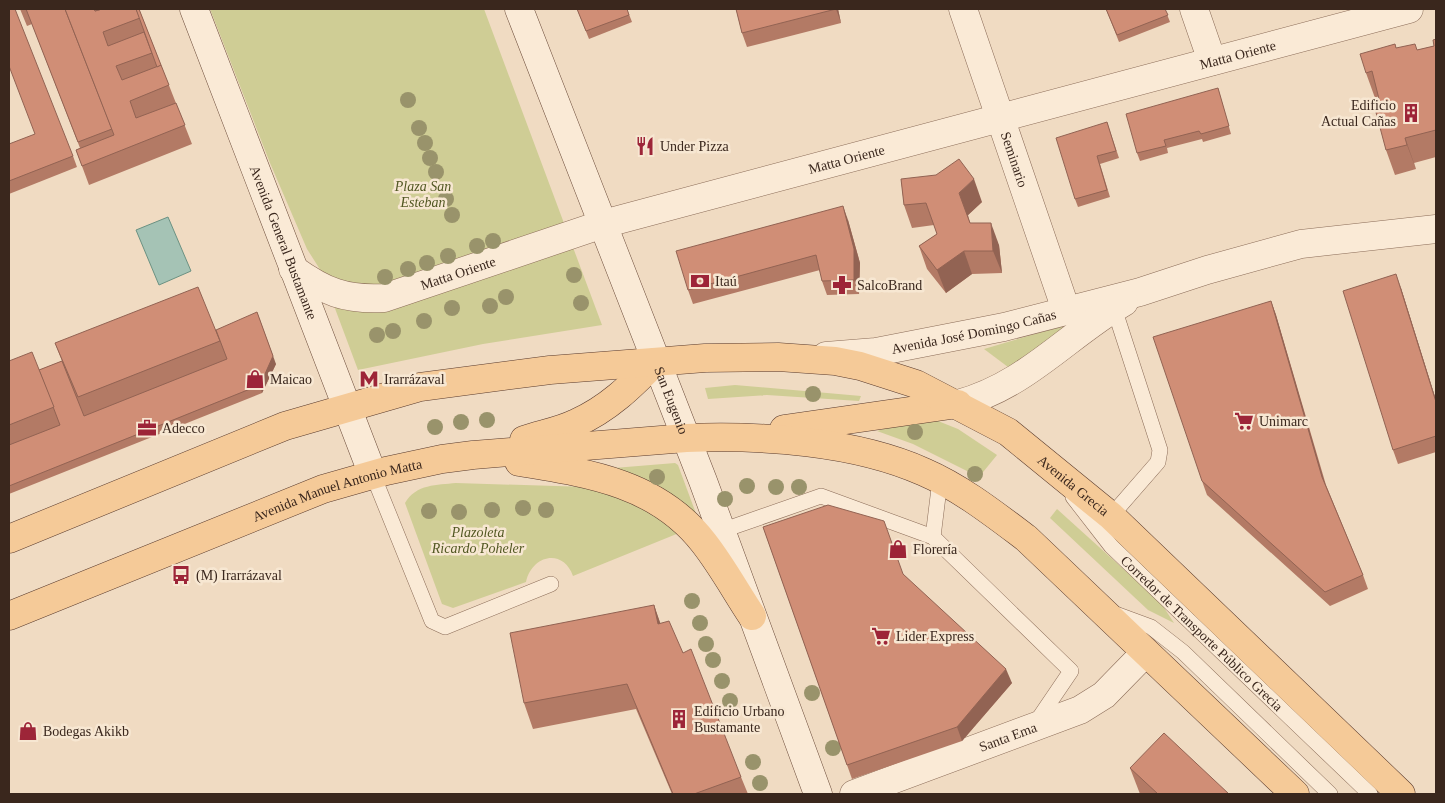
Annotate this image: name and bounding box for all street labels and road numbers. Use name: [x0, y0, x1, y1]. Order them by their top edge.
street label: Matta Oriente: [1198, 37, 1277, 72]
street label: Seminario: [998, 130, 1031, 189]
street label: Matta Oriente: [807, 142, 886, 176]
street label: Avenida General Bustamante: [247, 163, 320, 322]
street label: Matta Oriente: [419, 253, 497, 293]
street label: Avenida José Domingo Cañas: [890, 306, 1058, 356]
street label: San Eugenio: [652, 364, 691, 436]
street label: Avenida Grecia: [1035, 452, 1113, 519]
street label: Avenida Manuel Antonio Matta: [250, 456, 424, 524]
street label: Corredor de Transporte Público Grecia: [1118, 552, 1286, 714]
street label: Santa Ema: [977, 719, 1039, 754]

